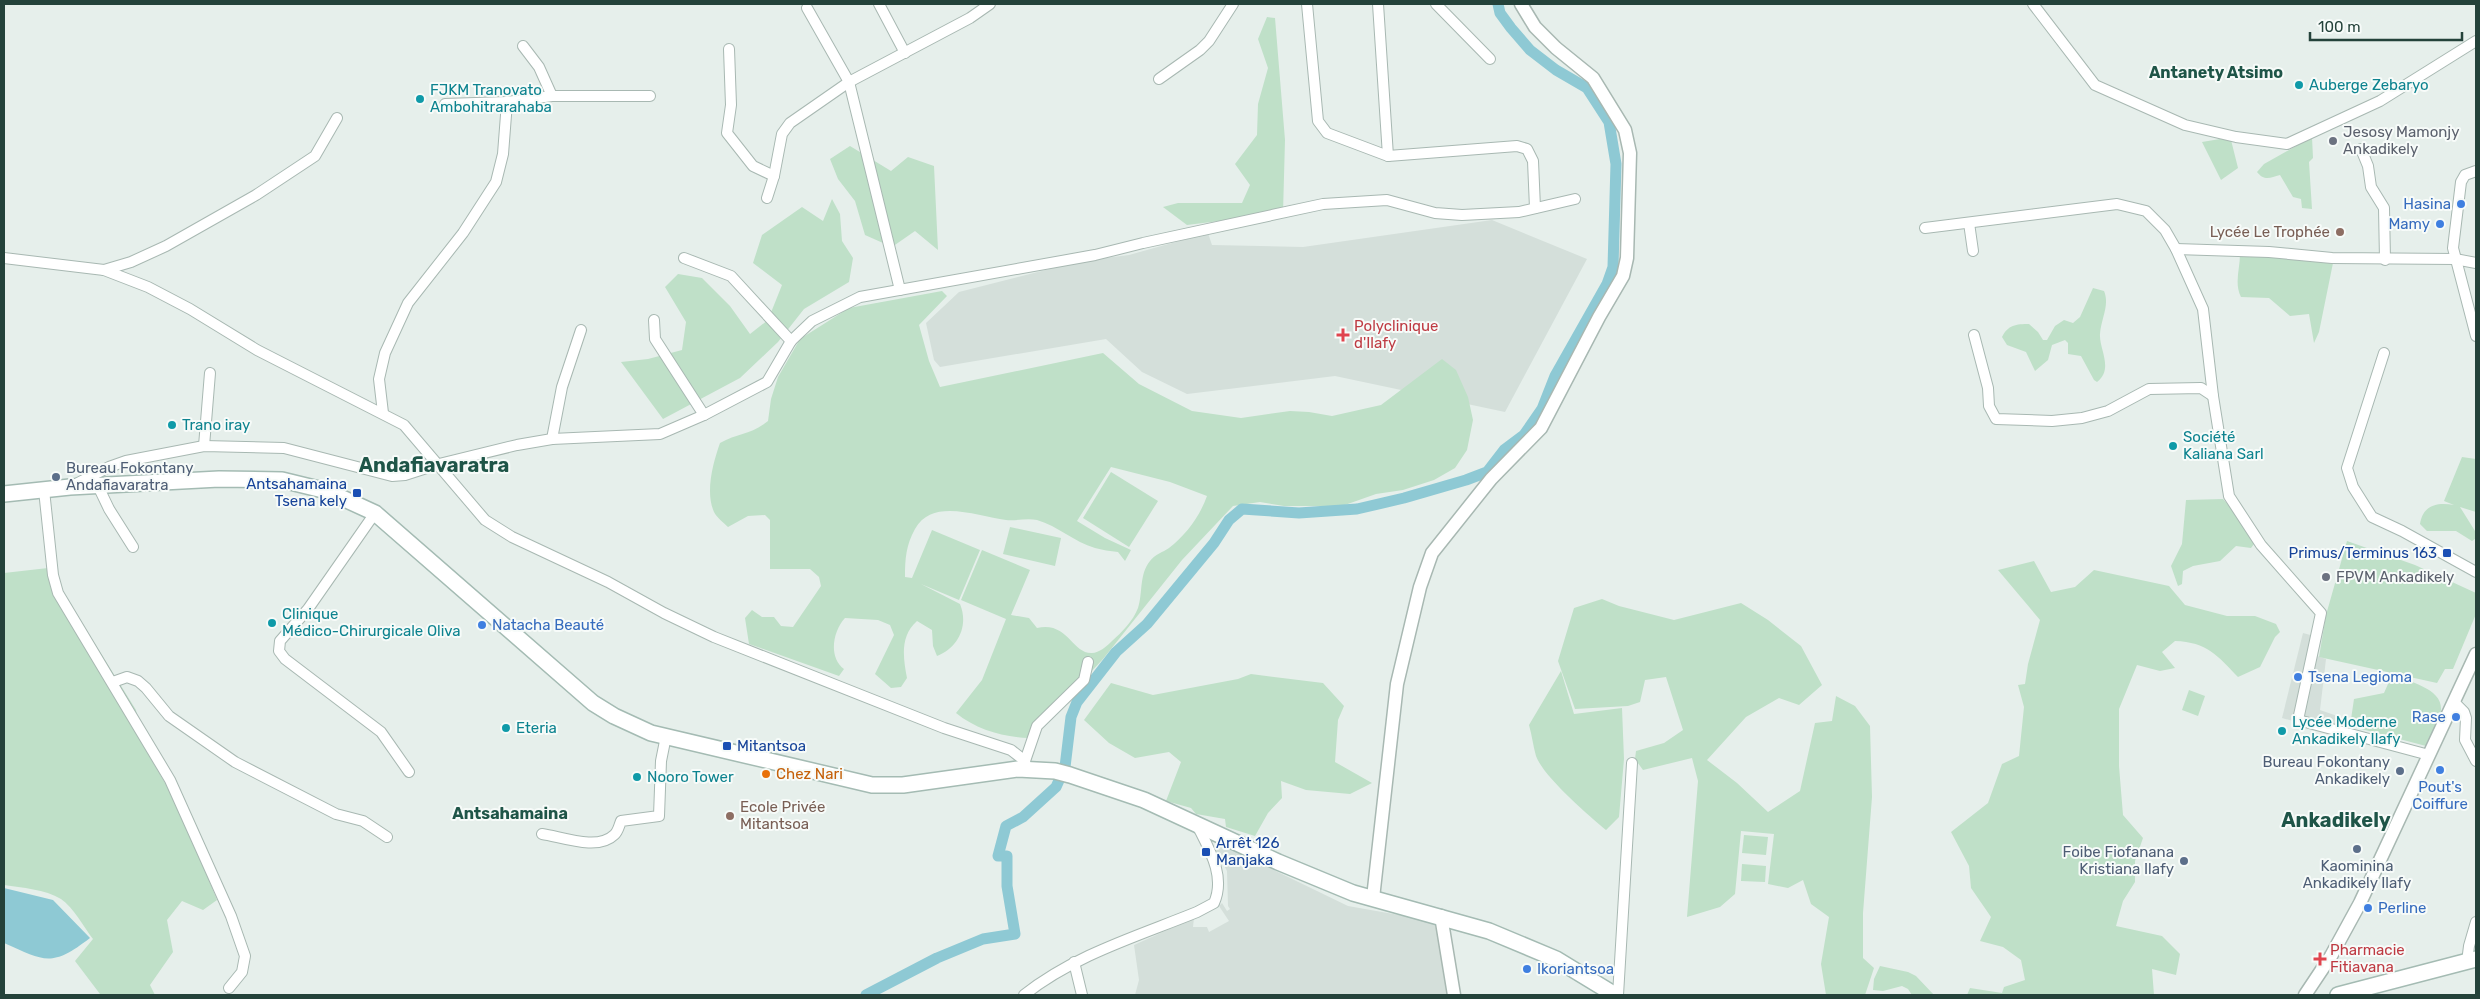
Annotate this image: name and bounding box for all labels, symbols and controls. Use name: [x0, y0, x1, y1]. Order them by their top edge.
scale bar: [2310, 10, 2462, 42]
text: 100 m: [2318, 18, 2360, 36]
district label: Antanety Atsimo: [2149, 63, 2283, 82]
place label: Auberge Zebaryo: [2309, 76, 2429, 94]
marker: Auberge Zebaryo: [2293, 79, 2305, 91]
place label: FJKM Tranovato Ambohitrarahaba: [430, 81, 552, 116]
marker: FJKM Tranovato Ambohitrarahaba: [414, 93, 426, 105]
place label: Jesosy Mamonjy Ankadikely: [2343, 123, 2459, 158]
marker: Jesosy Mamonjy Ankadikely: [2327, 135, 2339, 147]
place label: Hasina: [2403, 195, 2451, 213]
marker: Hasina: [2455, 198, 2467, 210]
place label: Mamy: [2388, 215, 2430, 233]
marker: Mamy: [2434, 218, 2446, 230]
place label: Lycée Le Trophée: [2210, 223, 2330, 241]
marker: Lycée Le Trophée: [2334, 226, 2346, 238]
place label: Polyclinique d'Ilafy: [1354, 317, 1438, 352]
marker: Polyclinique d'Ilafy: [1336, 328, 1350, 342]
place label: Trano iray: [182, 416, 250, 434]
marker: Trano iray: [166, 419, 178, 431]
place label: Société Kaliana Sarl: [2183, 428, 2264, 463]
marker: Société Kaliana Sarl: [2167, 440, 2179, 452]
district label: Andafiavaratra: [359, 453, 509, 477]
place label: Bureau Fokontany Andafiavaratra: [66, 459, 193, 494]
marker: Bureau Fokontany Andafiavaratra: [50, 471, 62, 483]
place label: Antsahamaina Tsena kely: [246, 475, 347, 510]
marker: Antsahamaina Tsena kely: [351, 487, 363, 499]
place label: Primus/Terminus 163: [2289, 544, 2437, 562]
marker: Primus/Terminus 163: [2441, 547, 2453, 559]
place label: FPVM Ankadikely: [2336, 568, 2454, 586]
marker: FPVM Ankadikely: [2320, 571, 2332, 583]
place label: Clinique Médico-Chirurgicale Oliva: [282, 605, 461, 640]
place label: Natacha Beauté: [492, 616, 604, 634]
marker: Clinique Médico-Chirurgicale Oliva: [266, 617, 278, 629]
marker: Natacha Beauté: [476, 619, 488, 631]
place label: Tsena Legioma: [2308, 668, 2412, 686]
marker: Tsena Legioma: [2292, 671, 2304, 683]
place label: Rase: [2412, 708, 2446, 726]
marker: Rase: [2450, 711, 2462, 723]
place label: Lycée Moderne Ankadikely Ilafy: [2292, 713, 2401, 748]
place label: Eteria: [516, 719, 557, 737]
marker: Eteria: [500, 722, 512, 734]
marker: Lycée Moderne Ankadikely Ilafy: [2276, 725, 2288, 737]
place label: Mitantsoa: [737, 737, 806, 755]
marker: Mitantsoa: [721, 740, 733, 752]
place label: Bureau Fokontany Ankadikely: [2263, 753, 2390, 788]
marker: Pout's Coiffure: [2434, 764, 2446, 776]
place label: Chez Nari: [776, 765, 843, 783]
marker: Bureau Fokontany Ankadikely: [2394, 765, 2406, 777]
place label: Nooro Tower: [647, 768, 734, 786]
marker: Chez Nari: [760, 768, 772, 780]
marker: Nooro Tower: [631, 771, 643, 783]
place label: Pout's Coiffure: [2412, 778, 2468, 813]
place label: Ecole Privée Mitantsoa: [740, 798, 825, 833]
district label: Antsahamaina: [452, 804, 568, 823]
district label: Ankadikely: [2281, 808, 2391, 832]
marker: Ecole Privée Mitantsoa: [724, 810, 736, 822]
place label: Arrêt 126 Manjaka: [1216, 834, 1279, 869]
place label: Foibe Fiofanana Kristiana Ilafy: [2063, 843, 2174, 878]
marker: Kaominina Ankadikely Ilafy: [2351, 843, 2363, 855]
marker: Arrêt 126 Manjaka: [1200, 846, 1212, 858]
marker: Foibe Fiofanana Kristiana Ilafy: [2178, 855, 2190, 867]
place label: Kaominina Ankadikely Ilafy: [2303, 857, 2411, 892]
place label: Perline: [2378, 899, 2426, 917]
marker: Perline: [2362, 902, 2374, 914]
place label: Pharmacie Fitiavana: [2330, 941, 2405, 976]
marker: Pharmacie Fitiavana: [2314, 953, 2326, 965]
place label: Ikoriantsoa: [1537, 960, 1614, 978]
marker: Ikoriantsoa: [1521, 963, 1533, 975]

